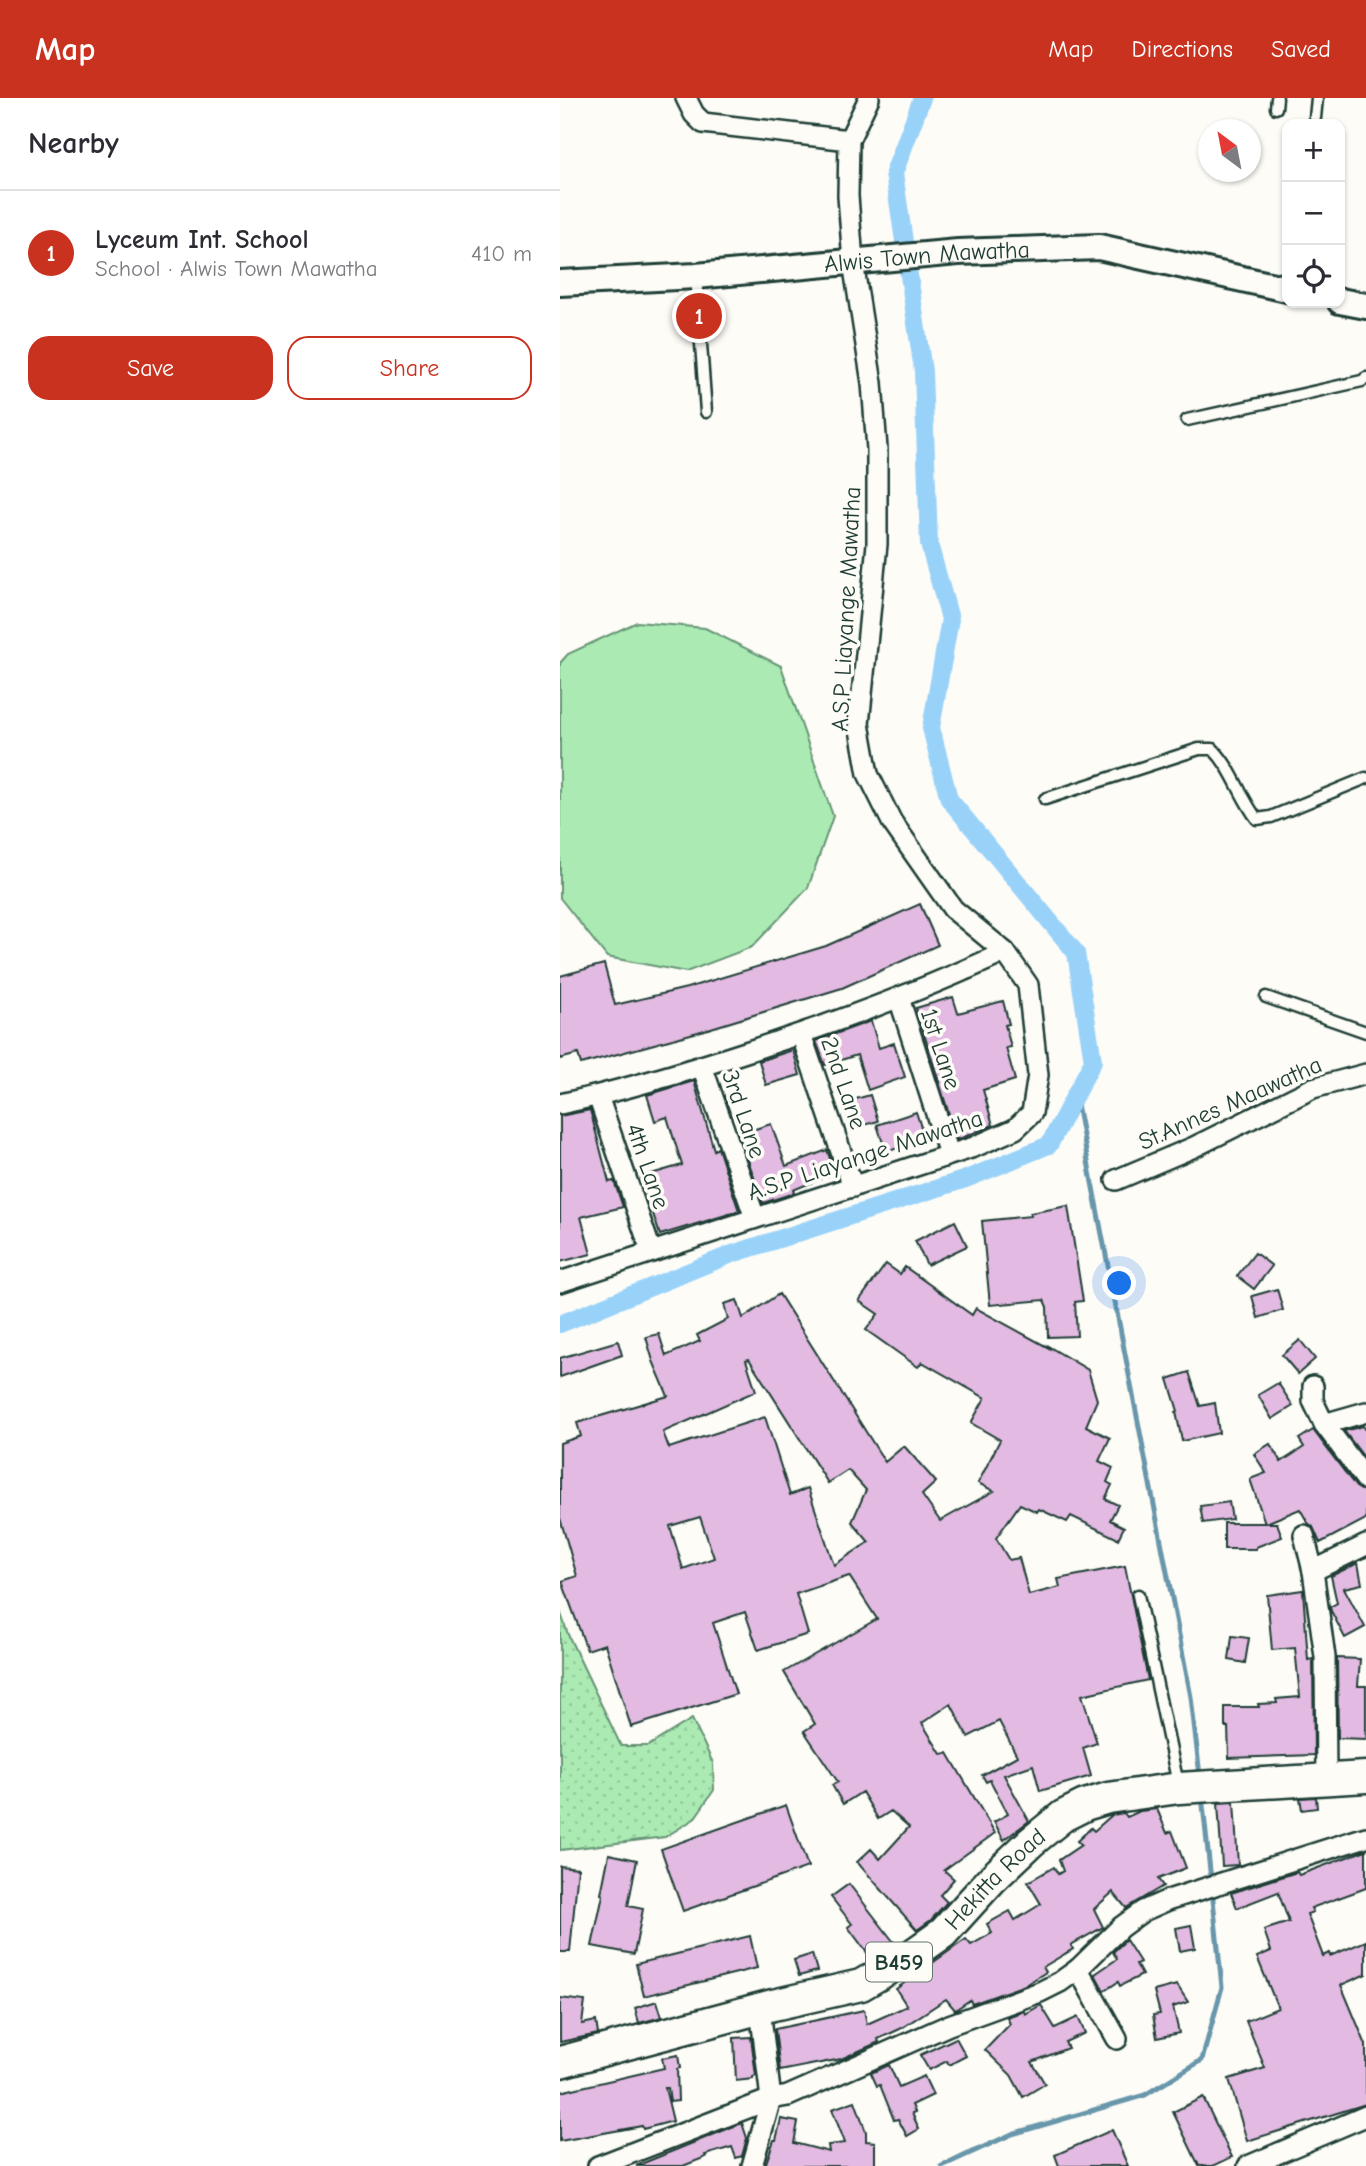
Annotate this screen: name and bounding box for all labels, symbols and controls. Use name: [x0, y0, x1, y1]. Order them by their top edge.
text: Map: [35, 30, 96, 68]
text: Map: [1048, 35, 1094, 63]
text: Directions: [1132, 35, 1233, 63]
text: Saved: [1271, 35, 1331, 63]
north arrow: [1198, 119, 1261, 182]
map controls: [1282, 119, 1345, 308]
button: +: [1282, 119, 1345, 182]
text: Nearby: [28, 126, 119, 161]
button: −: [1282, 182, 1345, 245]
text: Lyceum Int. School: [95, 225, 309, 255]
street label: Alwis Town Mawatha: [823, 235, 1030, 278]
text: 1: [46, 240, 56, 267]
text: 410 m: [471, 240, 532, 267]
button: locate: [1282, 245, 1345, 308]
text: School · Alwis Town Mawatha: [95, 255, 378, 282]
pin: 1: [676, 290, 722, 342]
button: Save: [28, 336, 273, 400]
button: Share: [287, 336, 532, 400]
street label: A.S.P Liayange Mawatha: [826, 486, 866, 732]
street label: 1st Lane: [915, 1005, 967, 1093]
street label: 2nd Lane: [815, 1033, 873, 1133]
street label: St.Annes Maawatha: [1134, 1050, 1326, 1156]
street label: 3rd Lane: [716, 1066, 772, 1162]
street label: A.S.P Liayange Mawatha: [744, 1104, 986, 1206]
street label: 4th Lane: [620, 1120, 676, 1212]
your location: [1102, 1266, 1136, 1300]
street label: Hekitta Road: [939, 1822, 1051, 1936]
road number: B459: [866, 1942, 932, 1982]

